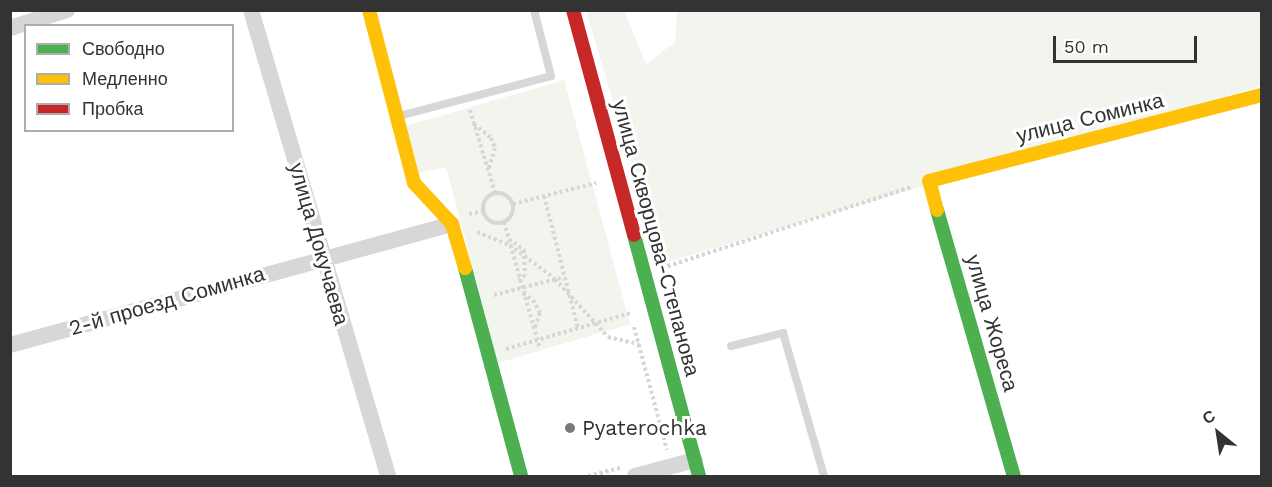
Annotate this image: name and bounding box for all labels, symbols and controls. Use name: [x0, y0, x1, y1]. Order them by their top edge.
legend: [24, 24, 234, 132]
scale bar: [1056, 24, 1200, 62]
text: 50 m: [1064, 36, 1109, 57]
text: Свободно: [82, 38, 165, 59]
text: Медленно: [82, 68, 168, 89]
street label: улица Соминка: [1014, 88, 1166, 148]
street label: улица Скворцова-Степанова: [607, 97, 705, 379]
text: Пробка: [82, 98, 144, 119]
street label: улица Докучаева: [284, 160, 354, 328]
street label: улица Жореса: [960, 252, 1024, 394]
street label: 2-й проезд Соминка: [66, 261, 268, 341]
north arrow: [1188, 403, 1248, 463]
text: С: [1199, 406, 1219, 428]
place label: Pyaterochka: [582, 415, 707, 441]
marker: Pyaterochka: [563, 421, 577, 435]

